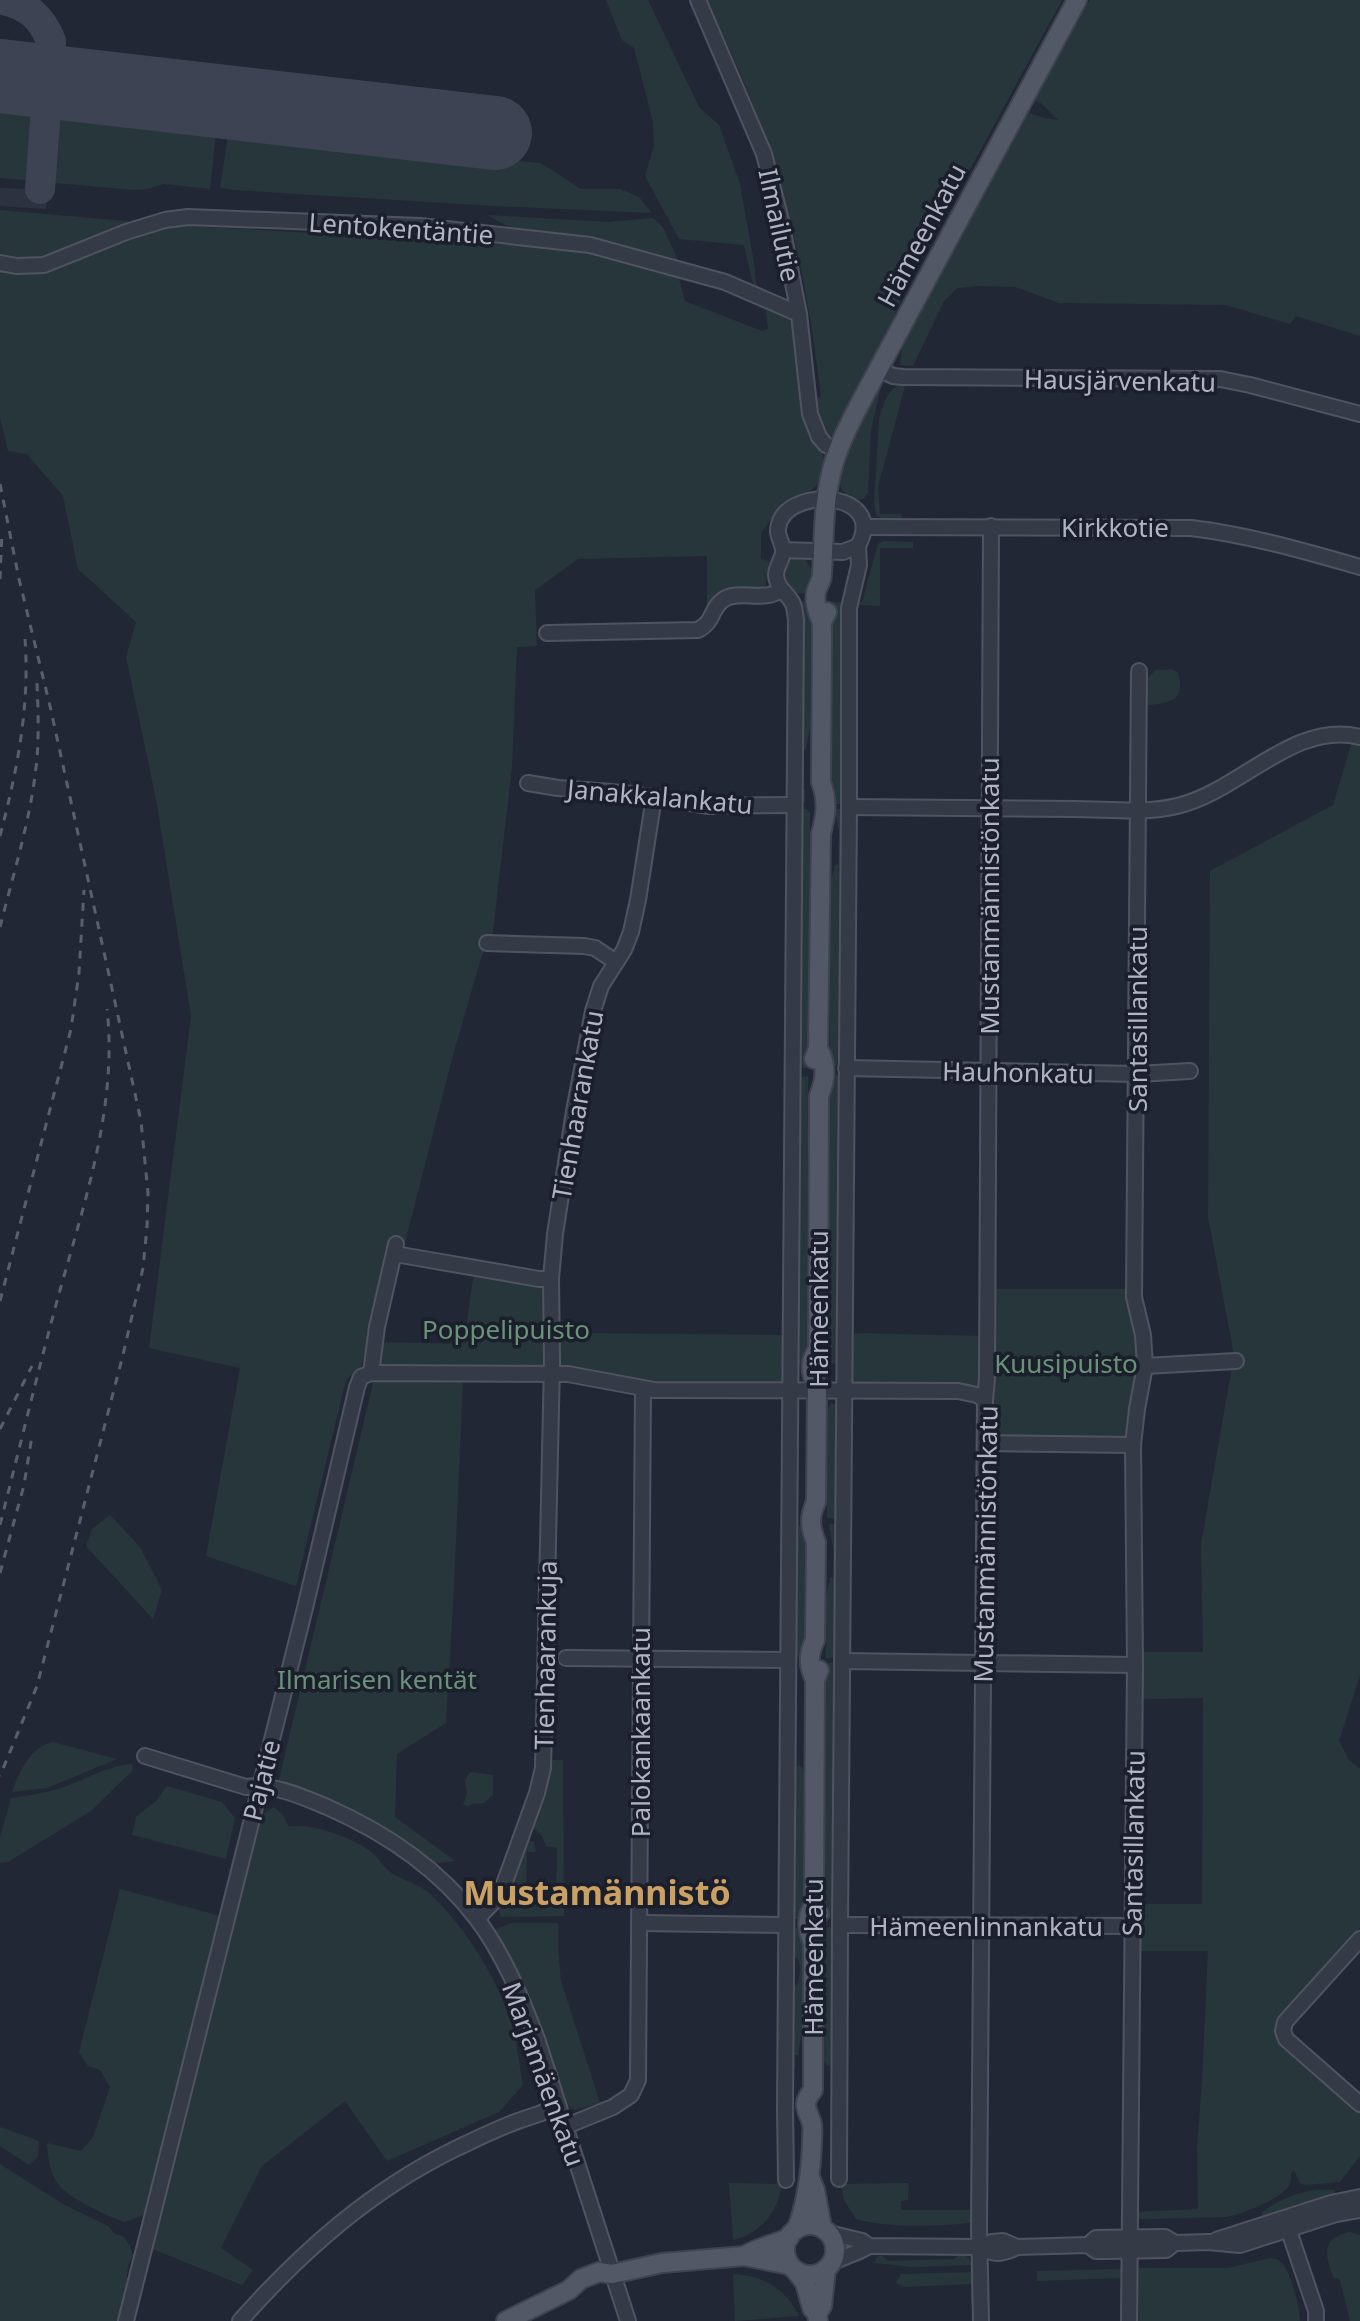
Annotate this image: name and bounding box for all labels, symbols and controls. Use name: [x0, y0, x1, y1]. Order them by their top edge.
street label: Hämeenkatu: [868, 157, 974, 313]
street label: Ilmailutie: [750, 165, 810, 285]
street label: Lentokentäntie: [308, 204, 494, 252]
street label: Hausjärvenkatu: [1024, 360, 1216, 400]
street label: Kirkkotie: [1061, 509, 1169, 545]
street label: Mustanmännistönkatu: [971, 757, 1007, 1035]
street label: Janakkalankatu: [563, 770, 754, 822]
street label: Santasillankatu: [1119, 926, 1155, 1112]
street label: Tienhaarankatu: [543, 1007, 611, 1203]
street label: Hauhonkatu: [942, 1053, 1094, 1091]
street label: Hämeenkatu: [800, 1230, 836, 1388]
park label: Poppelipuisto: [422, 1311, 590, 1347]
park label: Kuusipuisto: [994, 1345, 1138, 1381]
street label: Mustanmännistönkatu: [965, 1405, 1005, 1683]
street label: Tienhaarankuja: [525, 1560, 565, 1750]
street label: Palokankaankatu: [622, 1627, 658, 1837]
park label: Ilmarisen kentät: [277, 1661, 477, 1697]
street label: Pajatie: [234, 1736, 288, 1824]
street label: Santasillankatu: [1113, 1750, 1153, 1936]
district label: Mustamännistö: [463, 1869, 731, 1915]
street label: Hämeenkatu: [795, 1878, 831, 2036]
street label: Hämeenlinnankatu: [869, 1908, 1103, 1944]
street label: Marjamäenkatu: [494, 1977, 594, 2171]

